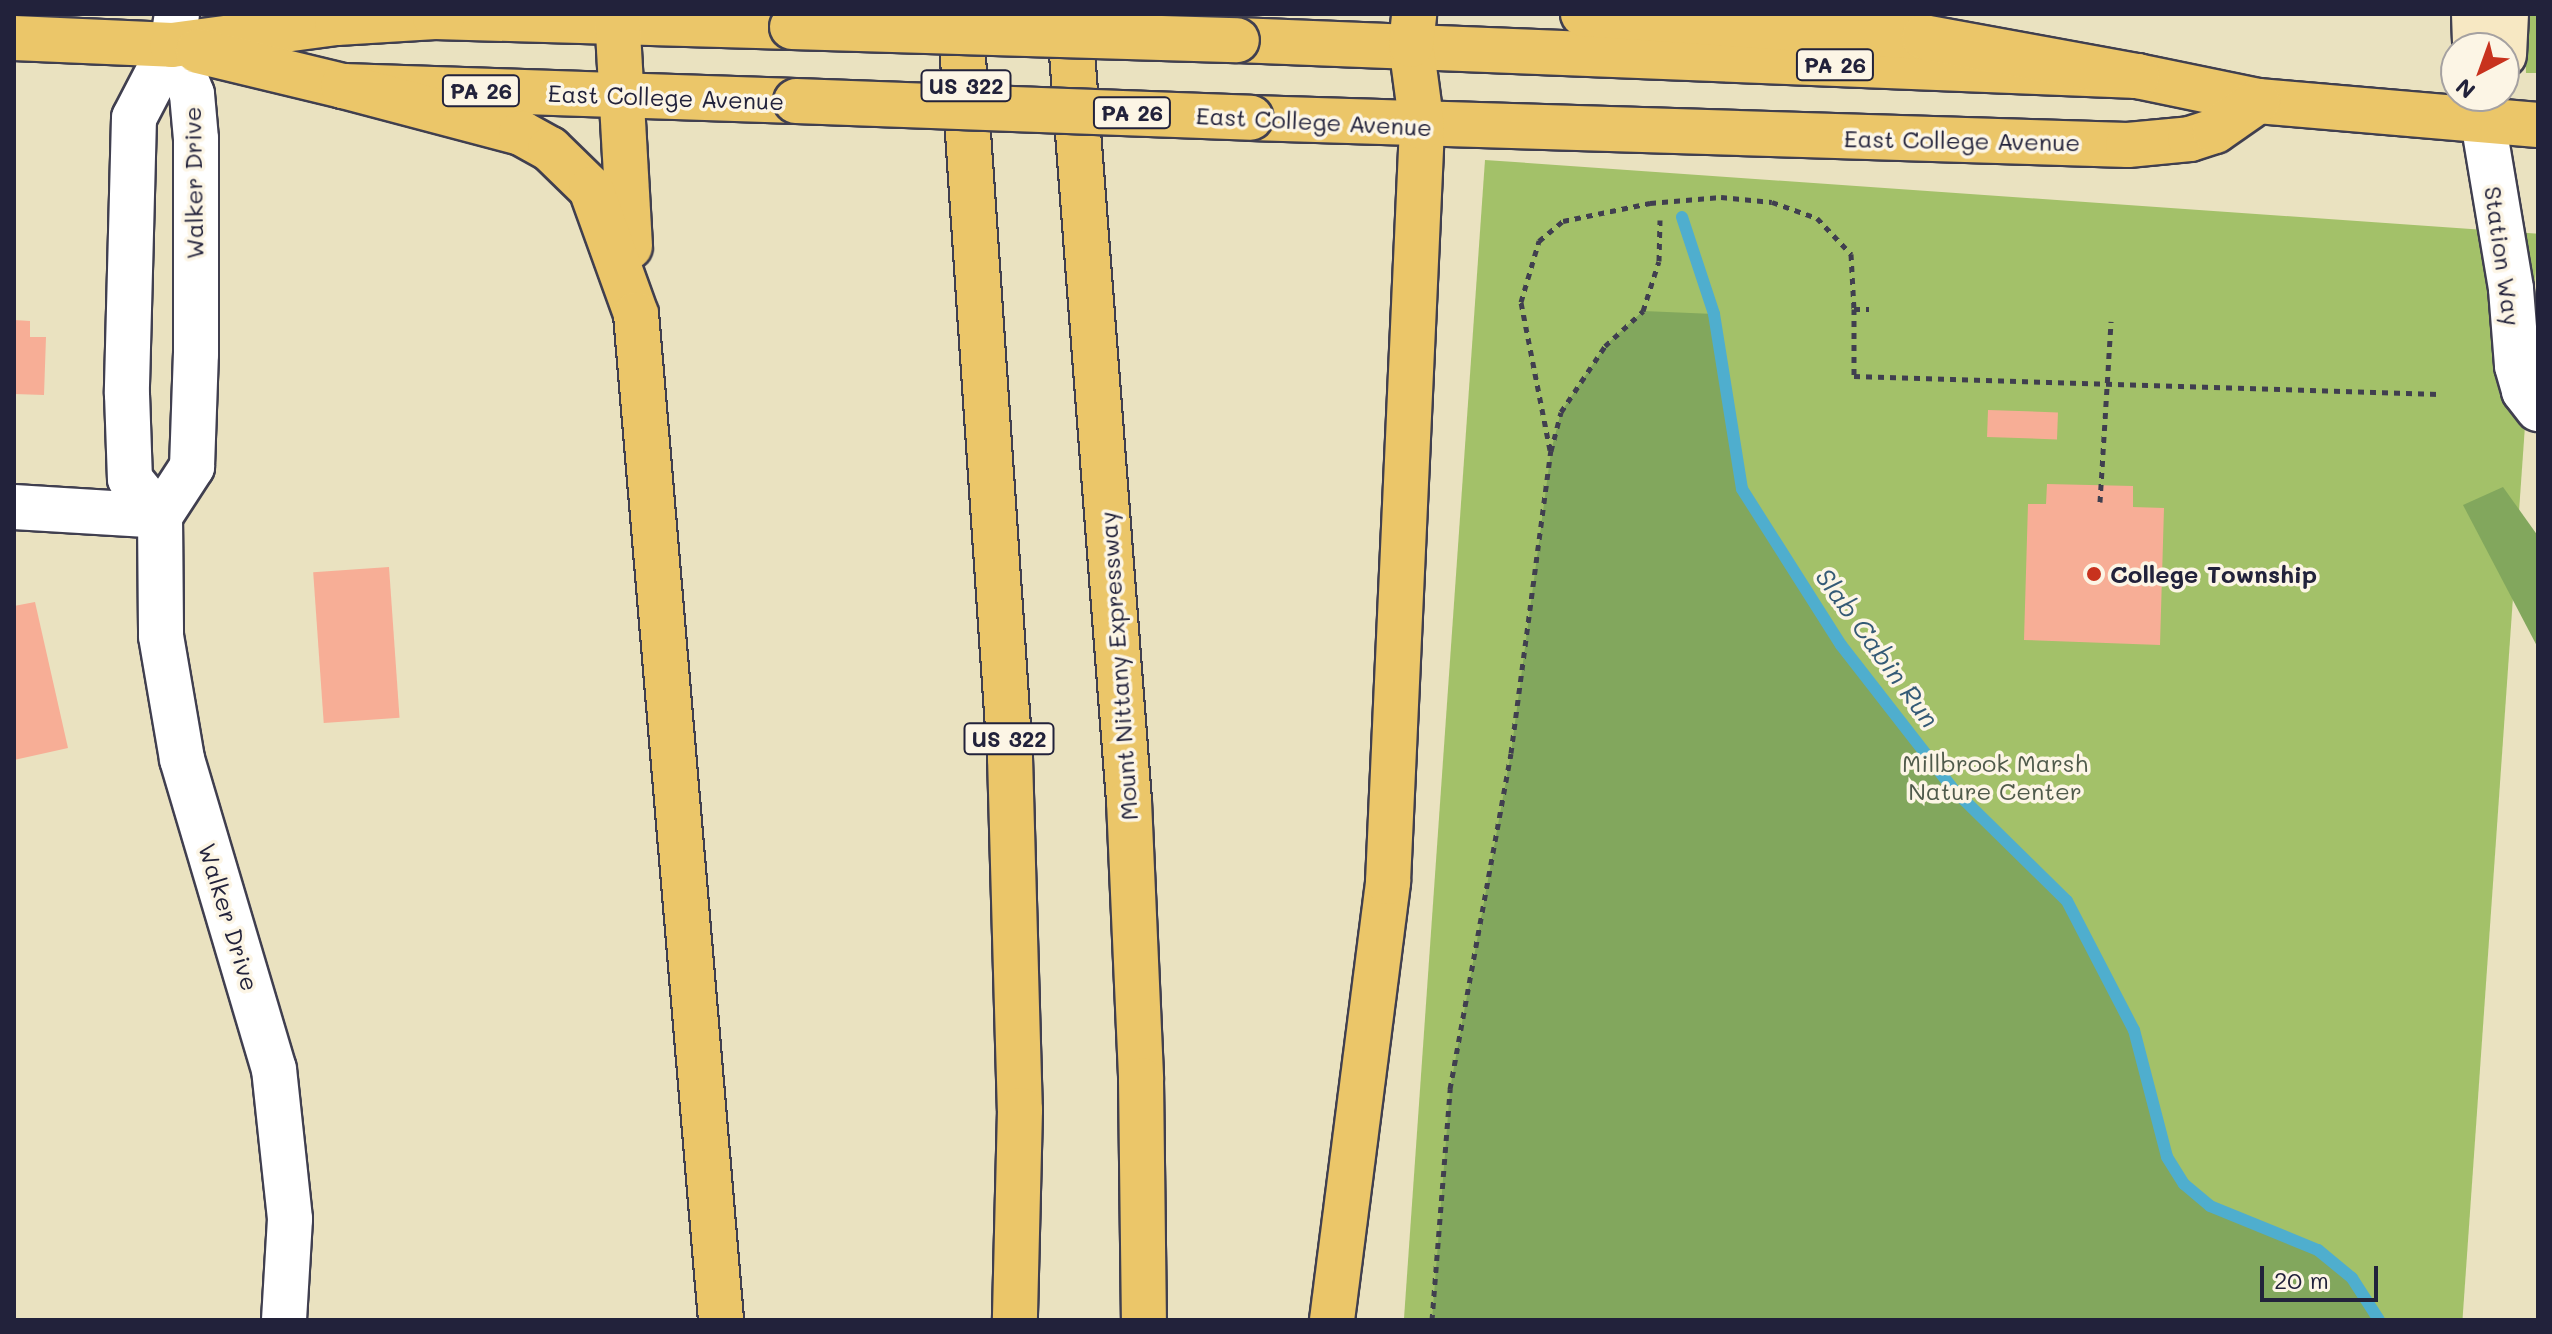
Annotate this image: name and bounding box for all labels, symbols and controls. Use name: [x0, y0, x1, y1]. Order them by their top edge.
north arrow: [2440, 32, 2520, 112]
road number: PA 26: [1795, 47, 1875, 83]
road number: US 322: [920, 68, 1012, 104]
road number: PA 26: [441, 73, 521, 109]
text: N: [2449, 73, 2481, 105]
street label: East College Avenue: [547, 78, 785, 116]
road number: PA 26: [1092, 95, 1172, 131]
street label: East College Avenue: [1195, 100, 1433, 142]
street label: Walker Drive: [177, 106, 209, 260]
street label: East College Avenue: [1844, 124, 2080, 156]
street label: Station Way: [2479, 184, 2527, 328]
street label: Mount Nittany Expressway: [1093, 510, 1143, 822]
place label: College Township: [2110, 560, 2317, 588]
water label: Slab Cabin Run: [1809, 562, 1945, 734]
marker: College Township: [2085, 565, 2103, 583]
road number: US 322: [963, 721, 1055, 757]
park label: Millbrook Marsh Nature Center: [1902, 749, 2088, 805]
street label: Walker Drive: [193, 840, 265, 994]
scale bar: [2264, 1250, 2382, 1300]
text: 20 m: [2274, 1264, 2329, 1295]

